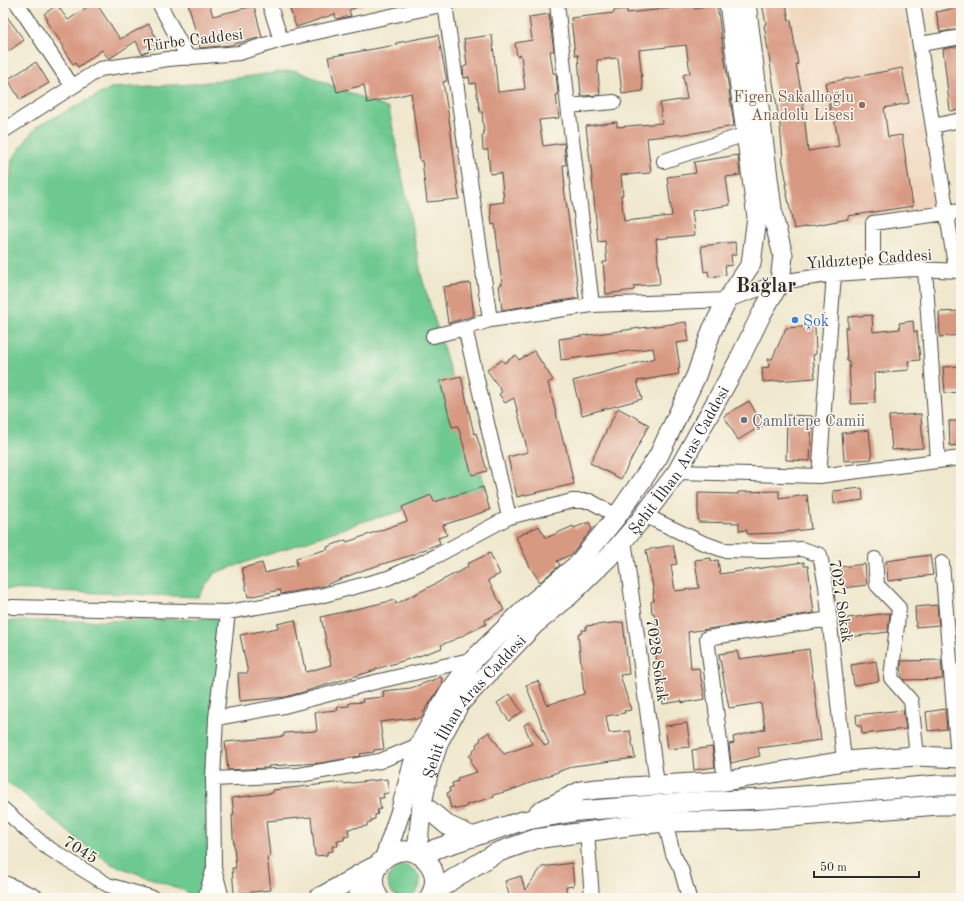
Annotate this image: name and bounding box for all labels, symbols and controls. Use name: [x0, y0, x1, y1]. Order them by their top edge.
street label: Türbe Caddesi: [142, 27, 244, 55]
place label: Figen Sakallıoğlu Anadolu Lisesi: [733, 90, 854, 124]
marker: Figen Sakallıoğlu Anadolu Lisesi: [857, 100, 867, 110]
street label: Yıldıztepe Caddesi: [806, 248, 933, 272]
district label: Bağlar: [736, 277, 797, 297]
place label: Şok: [803, 314, 829, 330]
marker: Şok: [790, 315, 800, 325]
street label: Şehit İlhan Aras Caddesi: [626, 384, 733, 538]
place label: Çamlıtepe Camii: [752, 414, 865, 430]
marker: Çamlıtepe Camii: [739, 415, 749, 425]
street label: 7027 Sokak: [826, 559, 854, 644]
street label: 7028 Sokak: [642, 618, 670, 703]
street label: Şehit İlhan Aras Caddesi: [421, 633, 530, 781]
street label: 7045: [60, 834, 100, 867]
scale bar: [814, 853, 919, 879]
text: 50 m: [820, 861, 847, 874]

